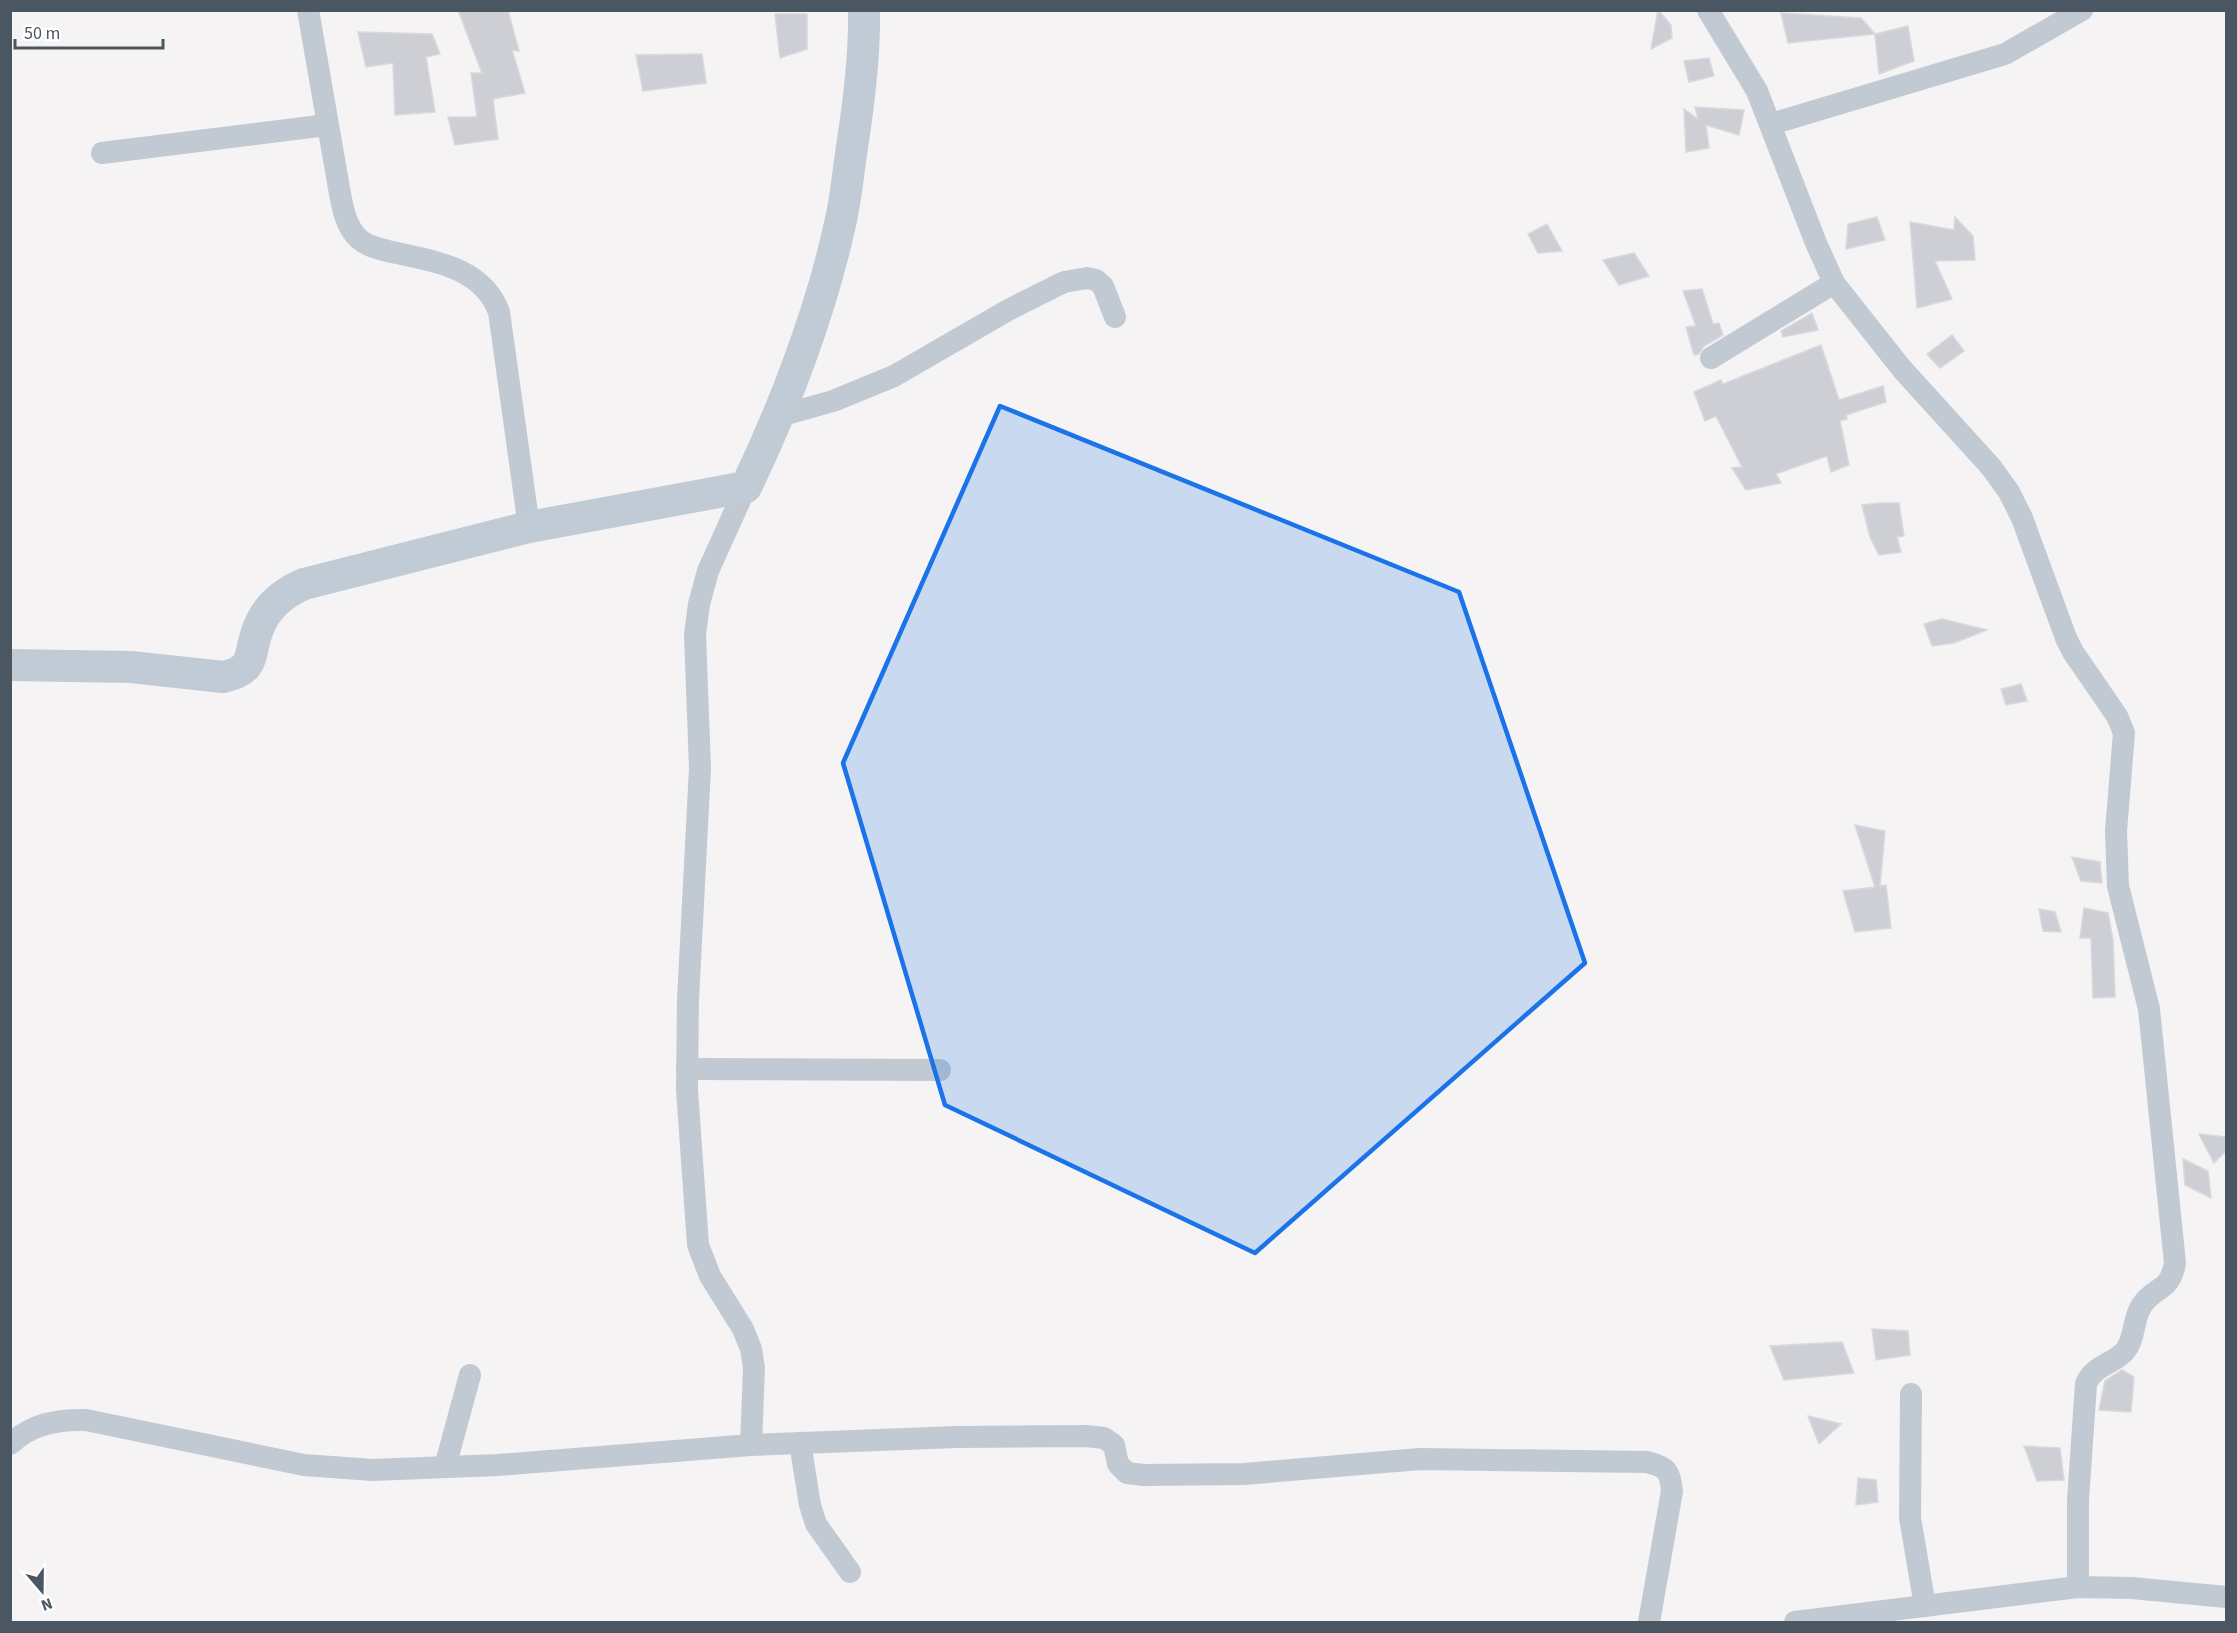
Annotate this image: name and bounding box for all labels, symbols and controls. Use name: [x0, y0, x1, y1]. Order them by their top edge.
scale bar: [15, 12, 164, 50]
text: 50 m: [24, 21, 60, 46]
north arrow: [12, 1561, 72, 1621]
text: N: [38, 1592, 56, 1616]

